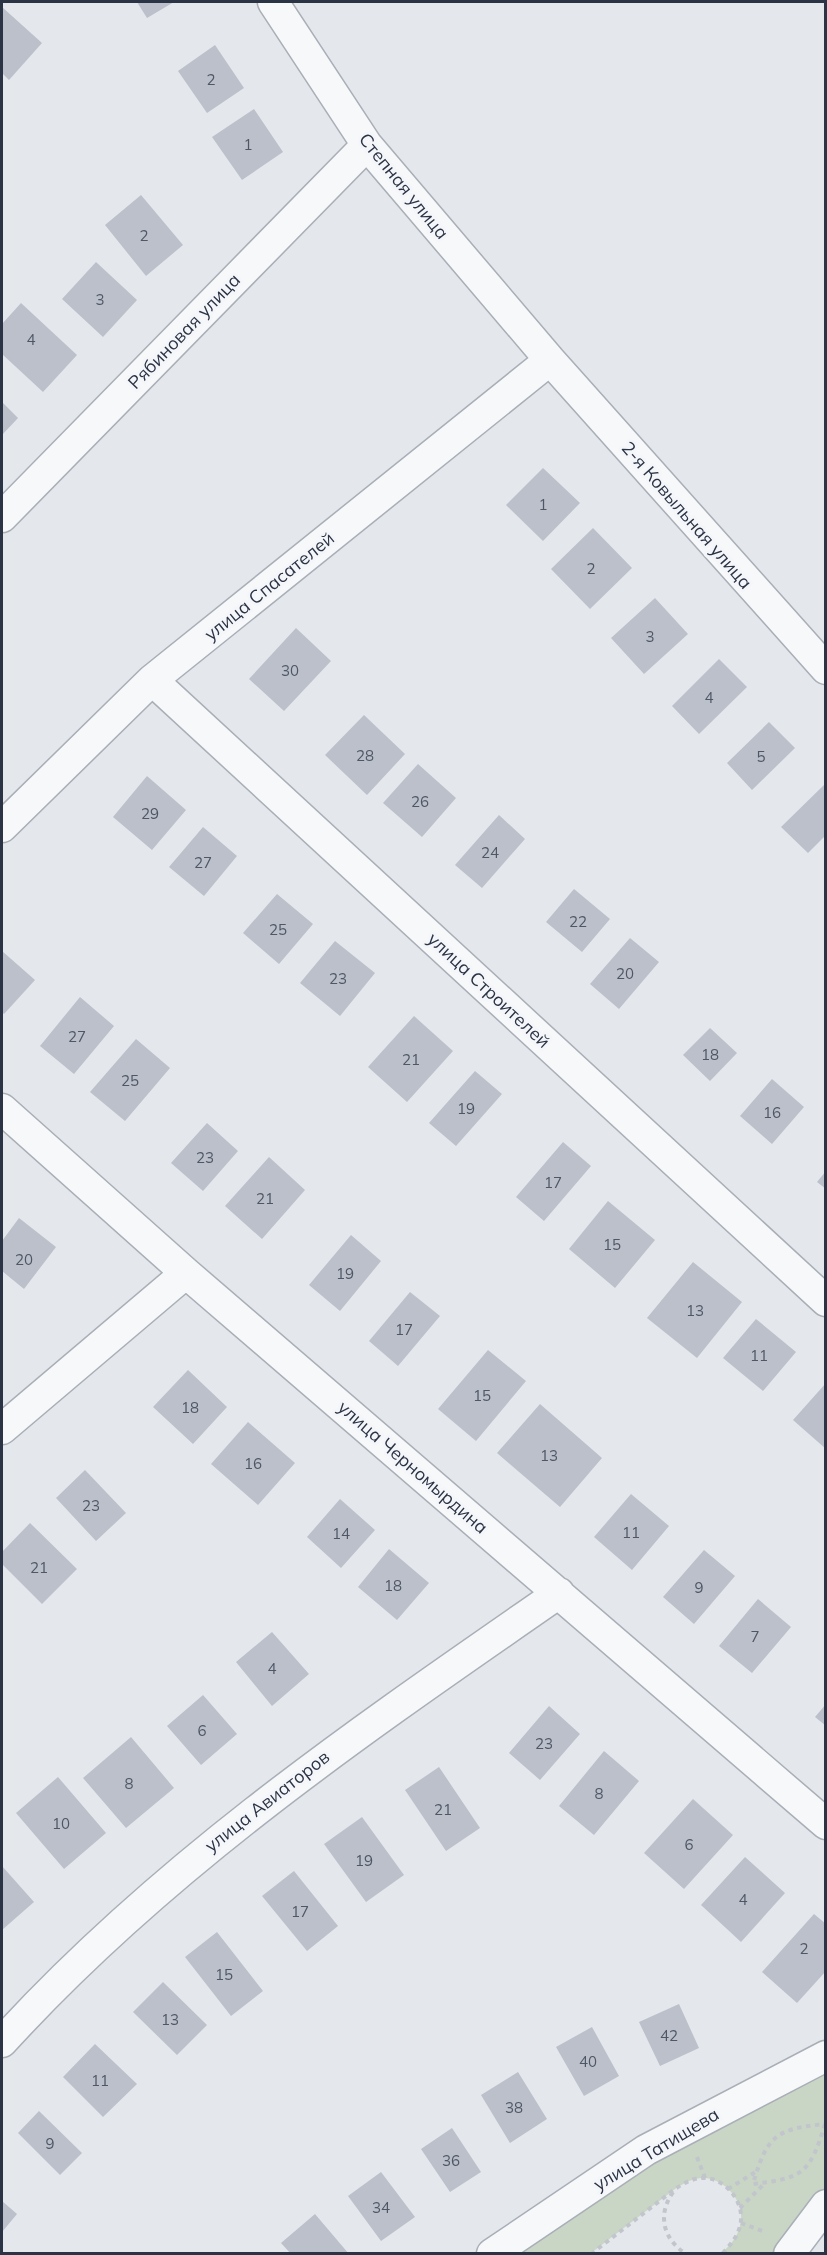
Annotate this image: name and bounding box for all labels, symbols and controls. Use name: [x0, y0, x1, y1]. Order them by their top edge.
house number: 2: [206, 70, 216, 89]
street label: Степная улица: [354, 128, 454, 244]
house number: 1: [243, 135, 253, 154]
house number: 2: [139, 226, 149, 245]
street label: Рябиновая улица: [123, 268, 245, 394]
house number: 3: [95, 290, 105, 309]
house number: 4: [26, 330, 36, 349]
street label: 2-я Ковыльная улица: [617, 437, 757, 593]
house number: 1: [538, 495, 548, 514]
street label: улица Спасателей: [199, 527, 339, 645]
house number: 2: [586, 559, 596, 578]
house number: 3: [645, 627, 655, 646]
house number: 30: [281, 661, 299, 680]
house number: 4: [704, 688, 714, 707]
house number: 28: [356, 746, 374, 765]
house number: 5: [756, 747, 766, 766]
house number: 26: [411, 792, 429, 811]
house number: 29: [141, 804, 159, 823]
house number: 24: [481, 843, 499, 862]
house number: 27: [194, 853, 212, 872]
house number: 22: [569, 912, 587, 931]
house number: 25: [269, 920, 287, 939]
street label: улица Строителей: [423, 927, 555, 1053]
house number: 20: [616, 964, 634, 983]
house number: 23: [329, 969, 347, 988]
house number: 27: [68, 1027, 86, 1046]
house number: 18: [701, 1045, 719, 1064]
house number: 21: [402, 1050, 420, 1069]
house number: 25: [121, 1071, 139, 1090]
house number: 19: [457, 1099, 475, 1118]
house number: 16: [763, 1103, 781, 1122]
house number: 23: [196, 1148, 214, 1167]
house number: 17: [544, 1173, 562, 1192]
house number: 21: [256, 1189, 274, 1208]
house number: 15: [603, 1235, 621, 1254]
house number: 20: [15, 1250, 33, 1269]
house number: 19: [336, 1264, 354, 1283]
house number: 13: [686, 1301, 704, 1320]
house number: 17: [395, 1320, 413, 1339]
house number: 11: [750, 1346, 768, 1365]
house number: 15: [473, 1386, 491, 1405]
street label: улица Черномырдина: [333, 1395, 493, 1539]
house number: 18: [181, 1398, 199, 1417]
house number: 13: [540, 1446, 558, 1465]
house number: 16: [244, 1454, 262, 1473]
house number: 23: [82, 1496, 100, 1515]
house number: 11: [622, 1523, 640, 1542]
house number: 14: [332, 1524, 350, 1543]
house number: 21: [30, 1558, 48, 1577]
house number: 18: [384, 1576, 402, 1595]
house number: 9: [694, 1578, 704, 1597]
house number: 7: [750, 1627, 760, 1646]
house number: 4: [267, 1659, 277, 1678]
house number: 6: [197, 1721, 207, 1740]
house number: 23: [535, 1734, 553, 1753]
street label: улица Авиаторов: [200, 1745, 334, 1857]
house number: 8: [124, 1774, 134, 1793]
house number: 8: [594, 1784, 604, 1803]
house number: 21: [434, 1800, 452, 1819]
house number: 10: [52, 1814, 70, 1833]
house number: 6: [684, 1835, 694, 1854]
house number: 19: [355, 1851, 373, 1870]
house number: 4: [738, 1890, 748, 1909]
house number: 17: [291, 1902, 309, 1921]
house number: 2: [799, 1939, 809, 1958]
house number: 15: [215, 1965, 233, 1984]
house number: 13: [161, 2010, 179, 2029]
house number: 42: [660, 2026, 678, 2045]
house number: 40: [579, 2052, 597, 2071]
house number: 11: [91, 2071, 109, 2090]
house number: 38: [505, 2098, 523, 2117]
street label: улица Татищева: [589, 2102, 723, 2196]
house number: 9: [45, 2134, 55, 2153]
house number: 36: [442, 2151, 460, 2170]
house number: 34: [372, 2198, 390, 2217]

